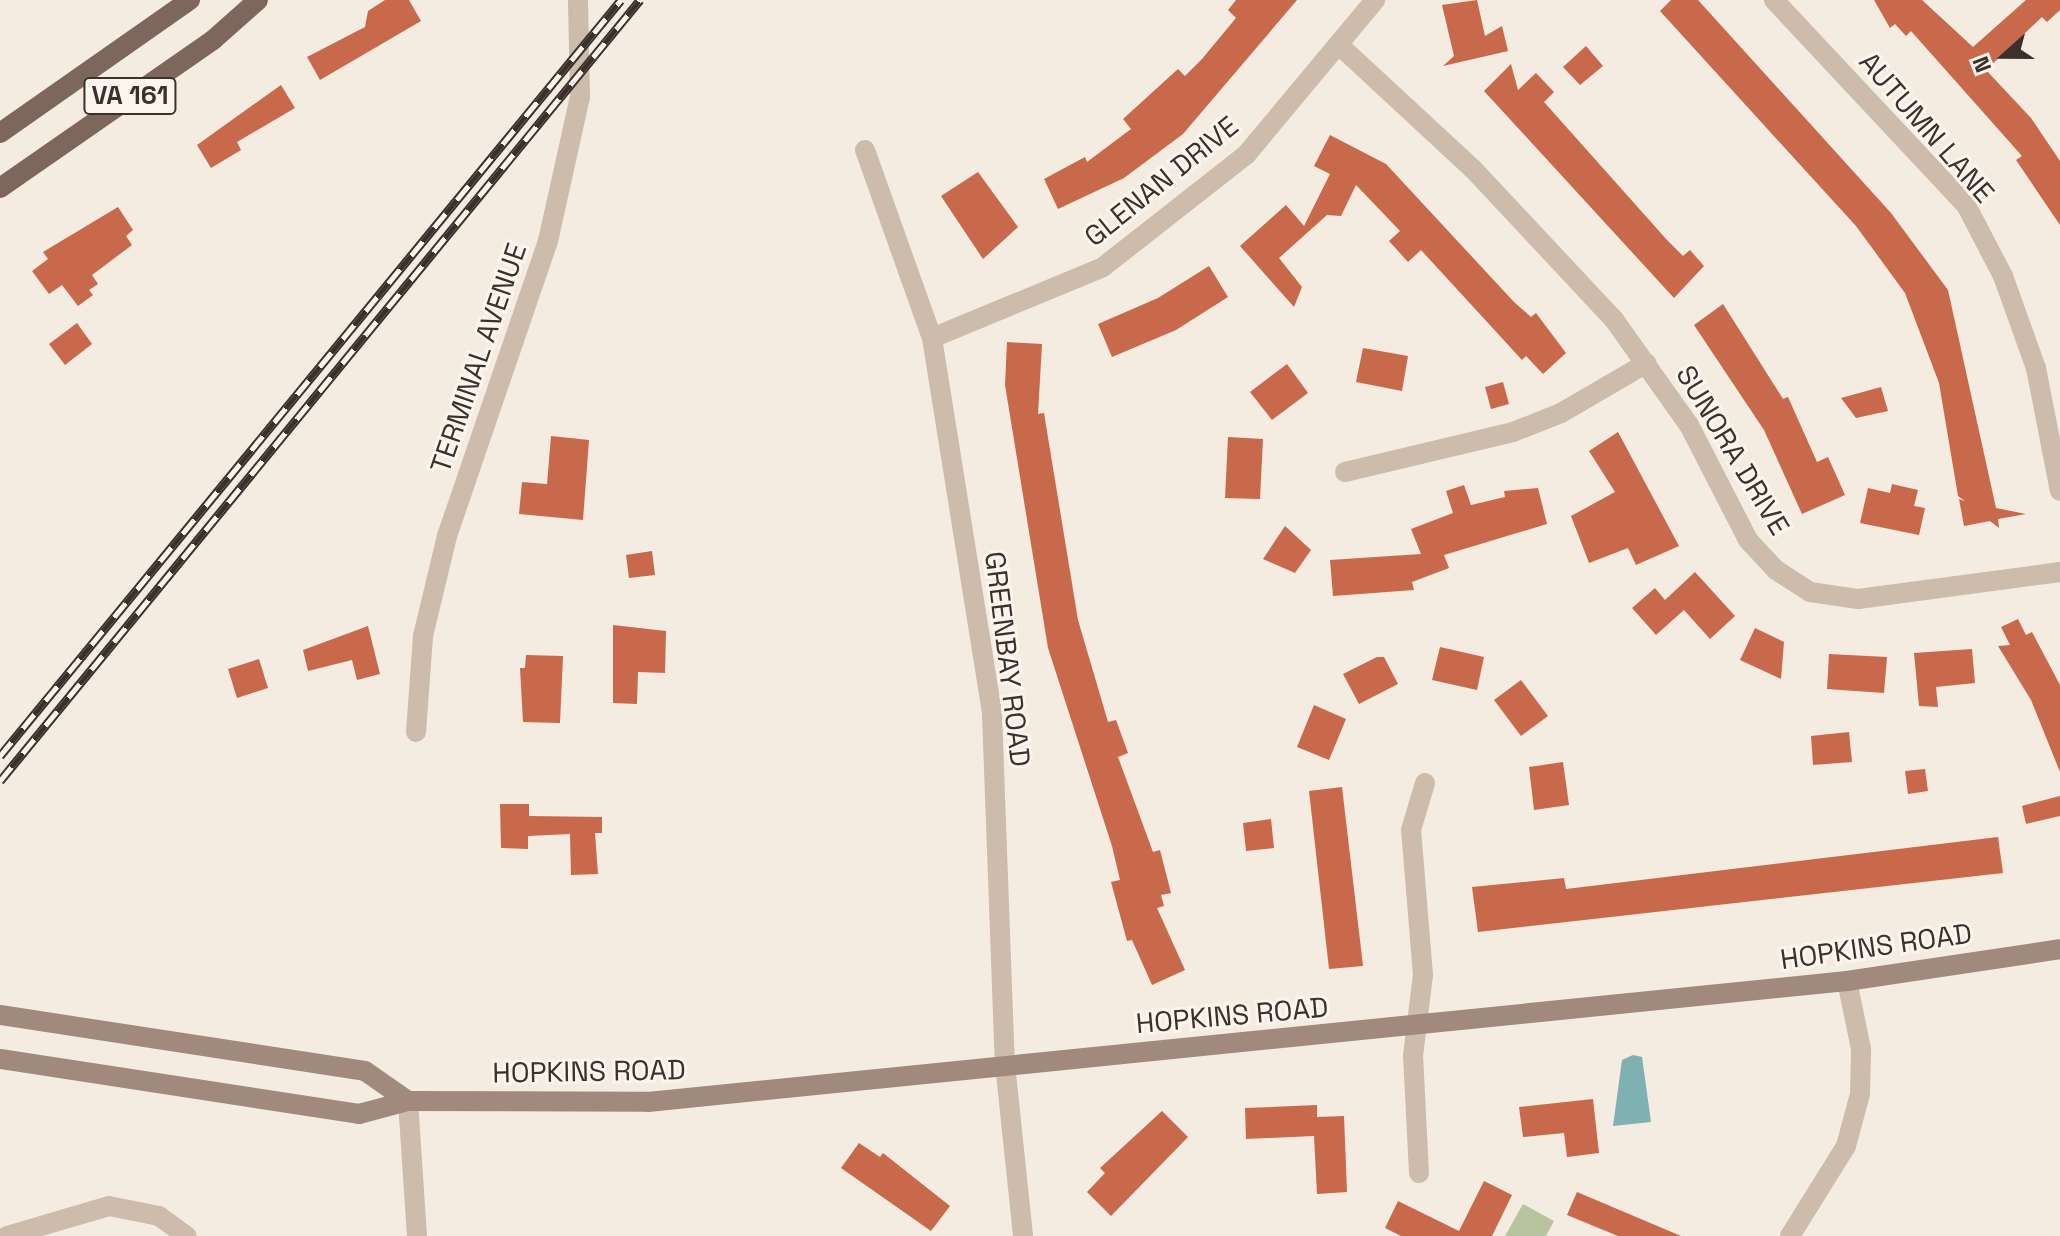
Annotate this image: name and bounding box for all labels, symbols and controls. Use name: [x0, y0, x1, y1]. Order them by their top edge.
north arrow: [1964, 16, 2044, 96]
street label: AUTUMN LANE: [1853, 45, 2001, 209]
road number: VA 161: [82, 74, 178, 118]
street label: GLENAN DRIVE: [1077, 109, 1245, 253]
street label: TERMINAL AVENUE: [423, 238, 533, 478]
street label: SUNORA DRIVE: [1669, 359, 1797, 541]
street label: GREENBAY ROAD: [978, 549, 1038, 769]
street label: HOPKINS ROAD: [1778, 916, 1974, 976]
street label: HOPKINS ROAD: [1134, 990, 1330, 1040]
street label: HOPKINS ROAD: [492, 1053, 686, 1089]

